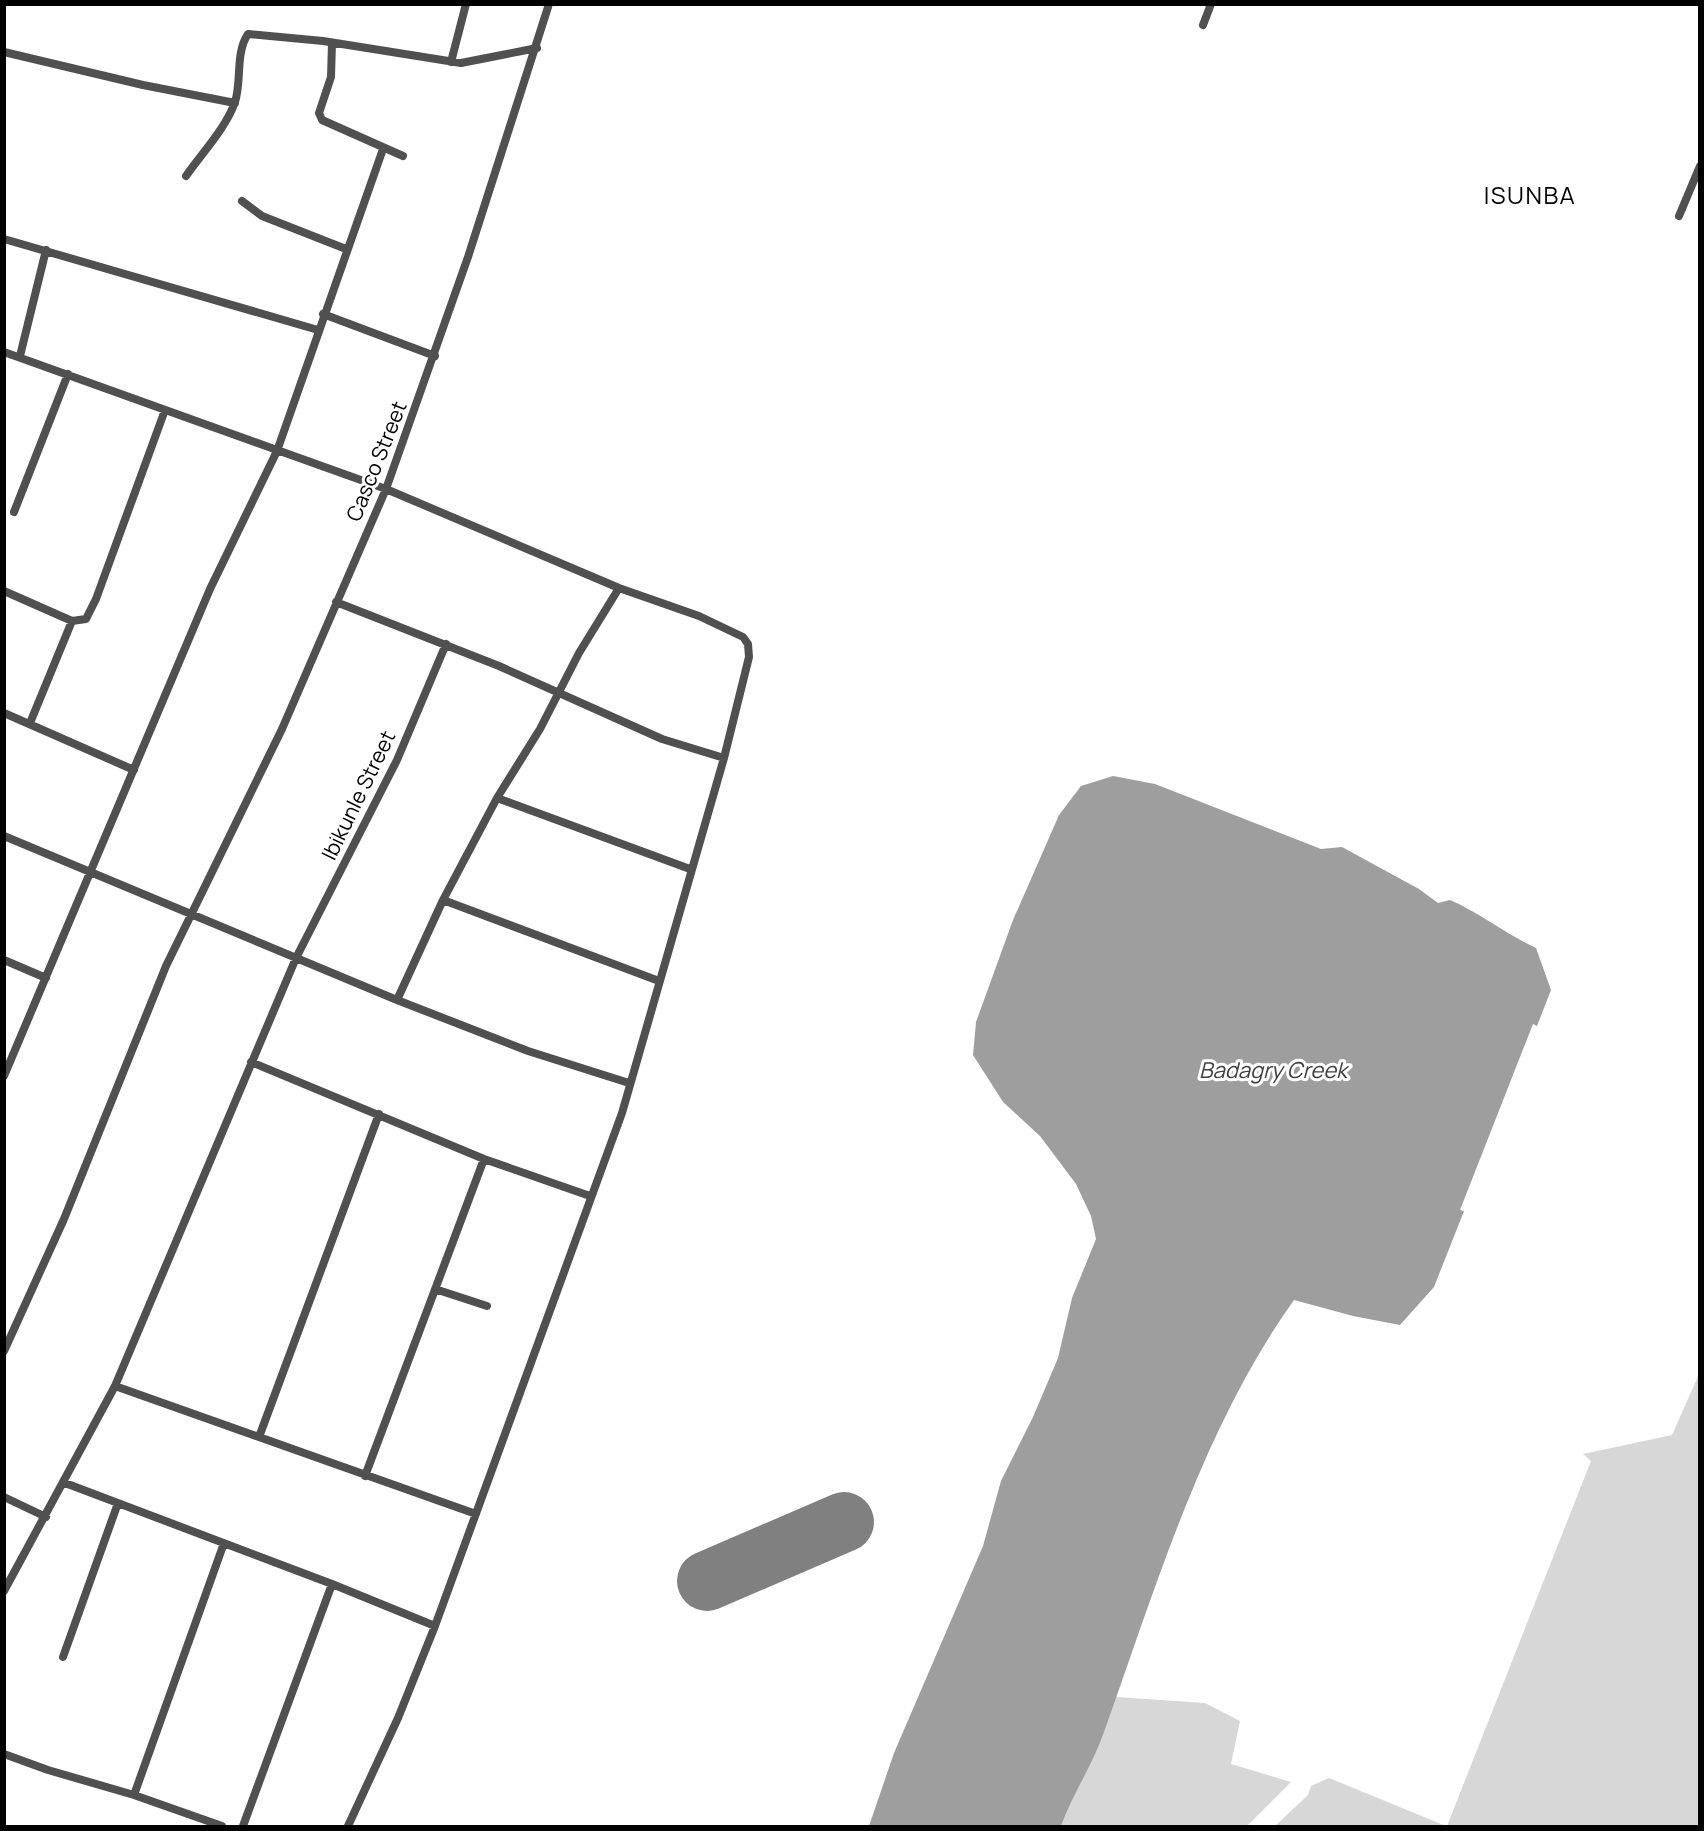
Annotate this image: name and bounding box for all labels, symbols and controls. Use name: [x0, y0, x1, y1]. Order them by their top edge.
district label: ISUNBA: [1484, 178, 1576, 211]
street label: Casco Street: [339, 397, 413, 525]
street label: Ibikunle Street: [315, 726, 401, 864]
water label: Badagry Creek: [1199, 1055, 1350, 1085]

